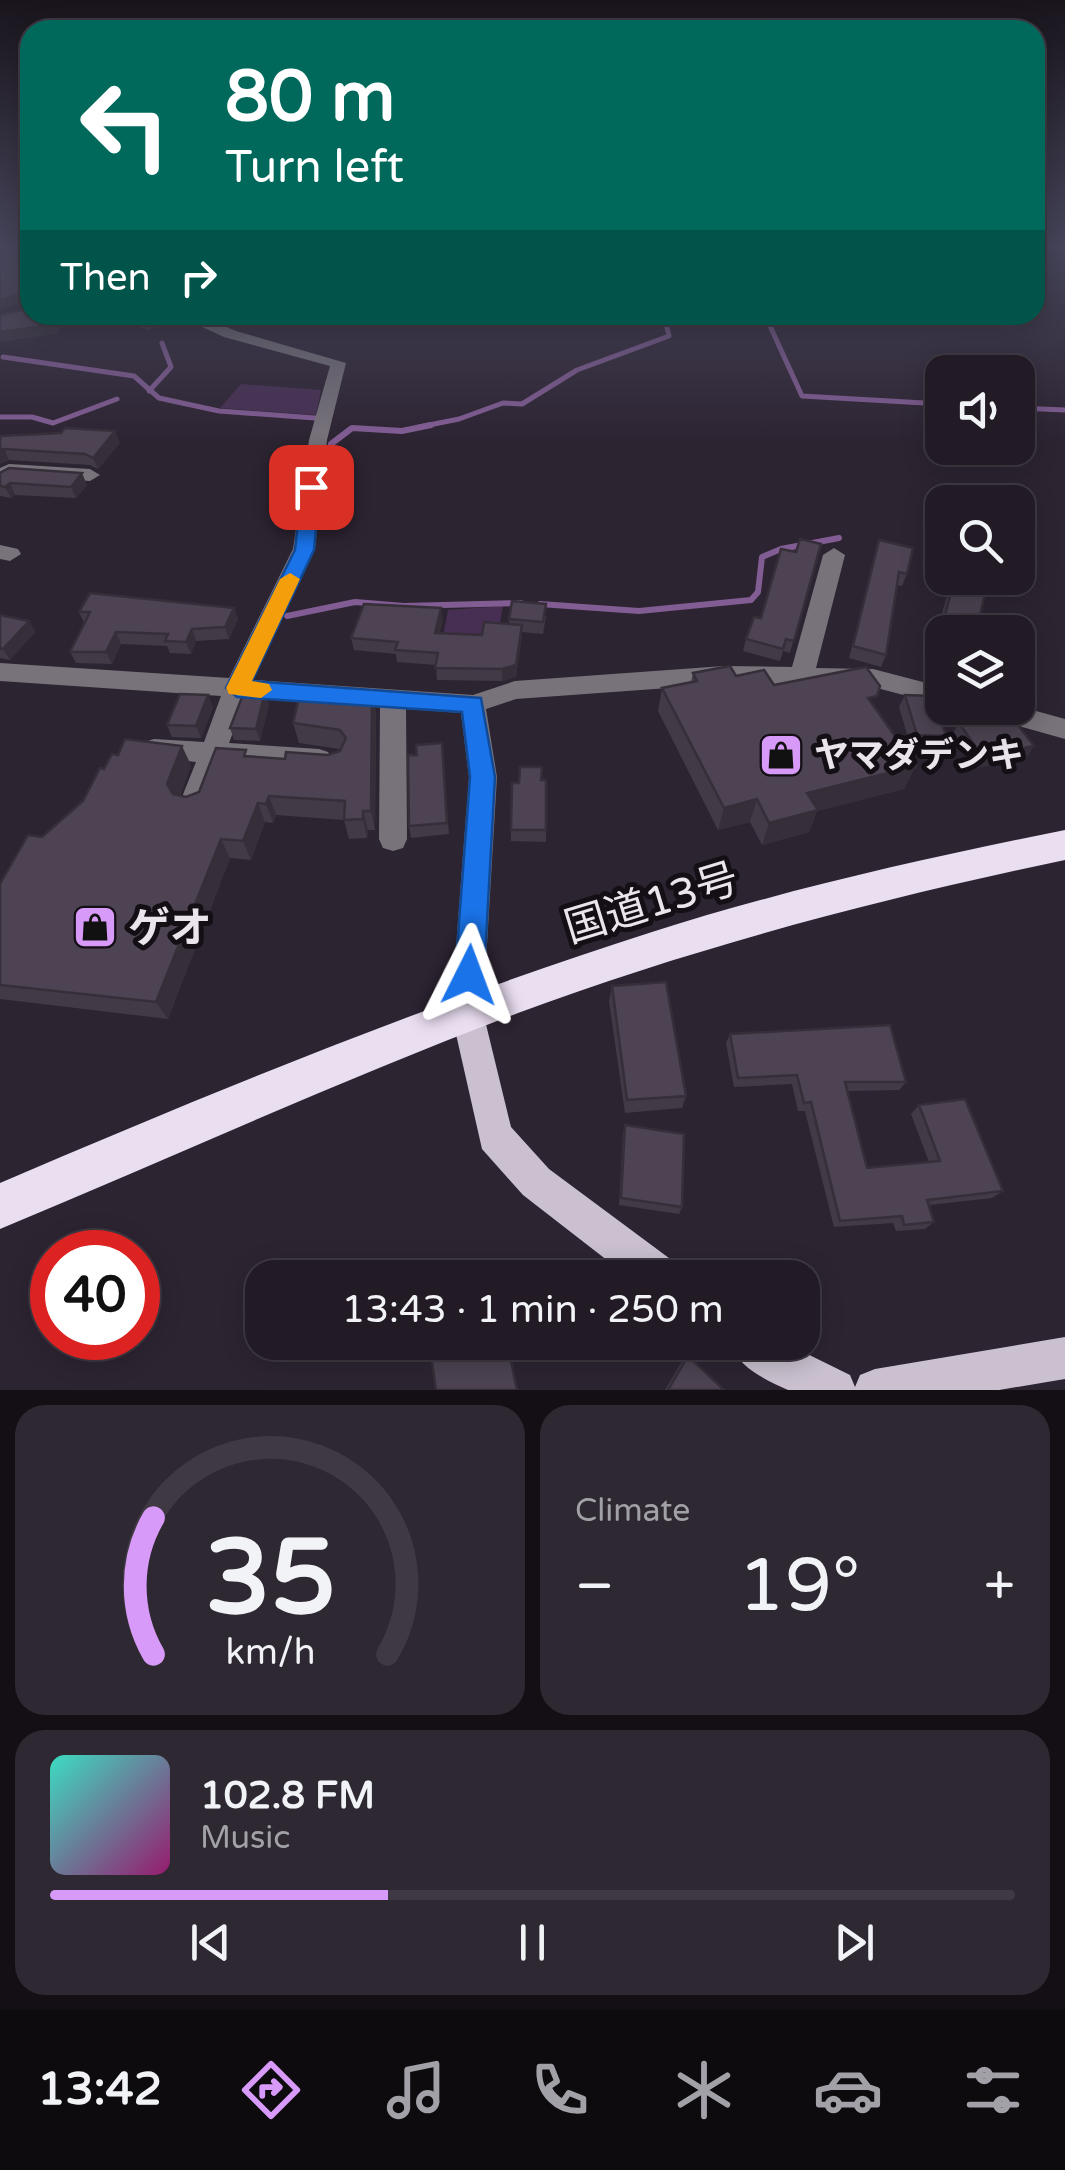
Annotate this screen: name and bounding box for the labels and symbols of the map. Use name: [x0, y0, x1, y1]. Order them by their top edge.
pin: [269, 445, 354, 530]
shop icon: ヤマダデンキ: [758, 732, 804, 778]
place label: ヤマダデンキ: [814, 735, 1024, 777]
street label: 国道13号: [559, 853, 744, 954]
place label: ゲオ: [128, 903, 212, 954]
shop icon: ゲオ: [72, 904, 118, 950]
position arrow: [417, 923, 521, 1027]
speed limit sign: 40: [30, 1230, 160, 1360]

